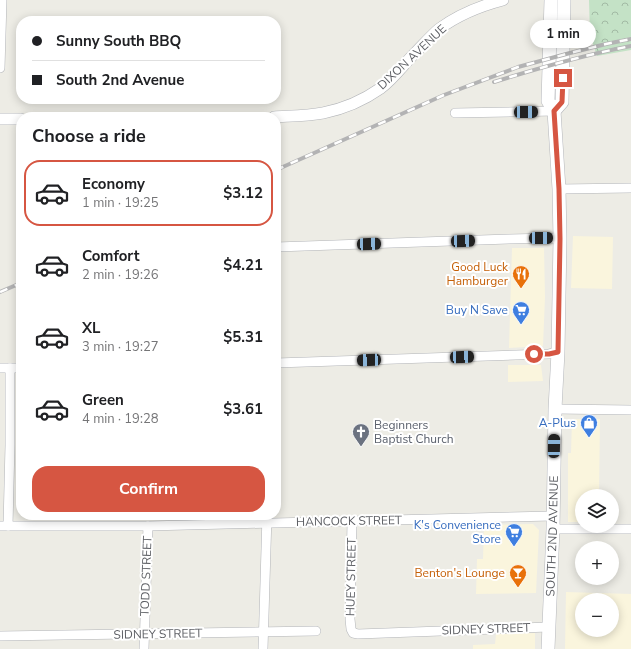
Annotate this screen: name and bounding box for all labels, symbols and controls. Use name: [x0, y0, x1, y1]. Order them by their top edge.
callout: 1 min: [530, 20, 596, 48]
street label: DIXON AVENUE: [374, 21, 450, 93]
text: 1 min: [546, 25, 580, 43]
text: Sunny South BBQ: [56, 31, 181, 51]
route end: [554, 69, 572, 87]
text: South 2nd Avenue: [56, 70, 184, 90]
car: [514, 106, 538, 118]
text: Choose a ride: [32, 124, 146, 148]
text: Economy: [82, 174, 145, 194]
icon: car: [34, 175, 70, 211]
text: $3.12: [223, 183, 263, 203]
text: 1 min · 19:25: [82, 194, 158, 212]
car: [529, 232, 553, 244]
car: [451, 235, 475, 247]
car: [357, 238, 381, 250]
text: Comfort: [82, 246, 139, 266]
icon: car: [34, 247, 70, 283]
text: $4.21: [223, 255, 263, 275]
place label: Good Luck Hamburger: [447, 259, 509, 289]
restaurant icon: Good Luck Hamburger: [511, 264, 531, 289]
text: 2 min · 19:26: [82, 266, 158, 284]
supermarket icon: Buy N Save: [511, 300, 531, 325]
place label: Buy N Save: [446, 302, 508, 318]
text: XL: [82, 318, 101, 338]
icon: car: [34, 319, 70, 355]
text: $5.31: [223, 327, 263, 347]
text: 3 min · 19:27: [82, 338, 158, 356]
route start: [525, 345, 543, 363]
car: [450, 351, 474, 363]
car: [357, 354, 381, 366]
text: Green: [82, 390, 124, 410]
icon: car: [34, 391, 70, 427]
text: $3.61: [223, 399, 263, 419]
text: 4 min · 19:28: [82, 410, 158, 428]
shop icon: A-Plus: [579, 413, 599, 438]
place label: A-Plus: [539, 415, 576, 431]
place label: Beginners Baptist Church: [374, 417, 454, 447]
church icon: Beginners Baptist Church: [351, 422, 371, 447]
car: [548, 434, 560, 458]
button: Confirm: [32, 466, 265, 512]
street label: SOUTH 2ND AVENUE: [542, 476, 562, 597]
map controls: [575, 489, 619, 637]
button: layers: [575, 489, 619, 533]
street label: HANCOCK STREET: [296, 512, 403, 530]
place label: K's Convenience Store: [414, 517, 501, 547]
supermarket icon: K's Convenience Store: [504, 522, 524, 547]
street label: TODD STREET: [137, 535, 155, 616]
street label: HUEY STREET: [342, 537, 360, 616]
button: +: [575, 541, 619, 585]
bar icon: Benton's Lounge: [508, 563, 528, 588]
place label: Benton's Lounge: [414, 565, 505, 581]
button: −: [575, 593, 619, 637]
street label: SIDNEY STREET: [441, 619, 531, 639]
street label: SIDNEY STREET: [113, 625, 203, 643]

